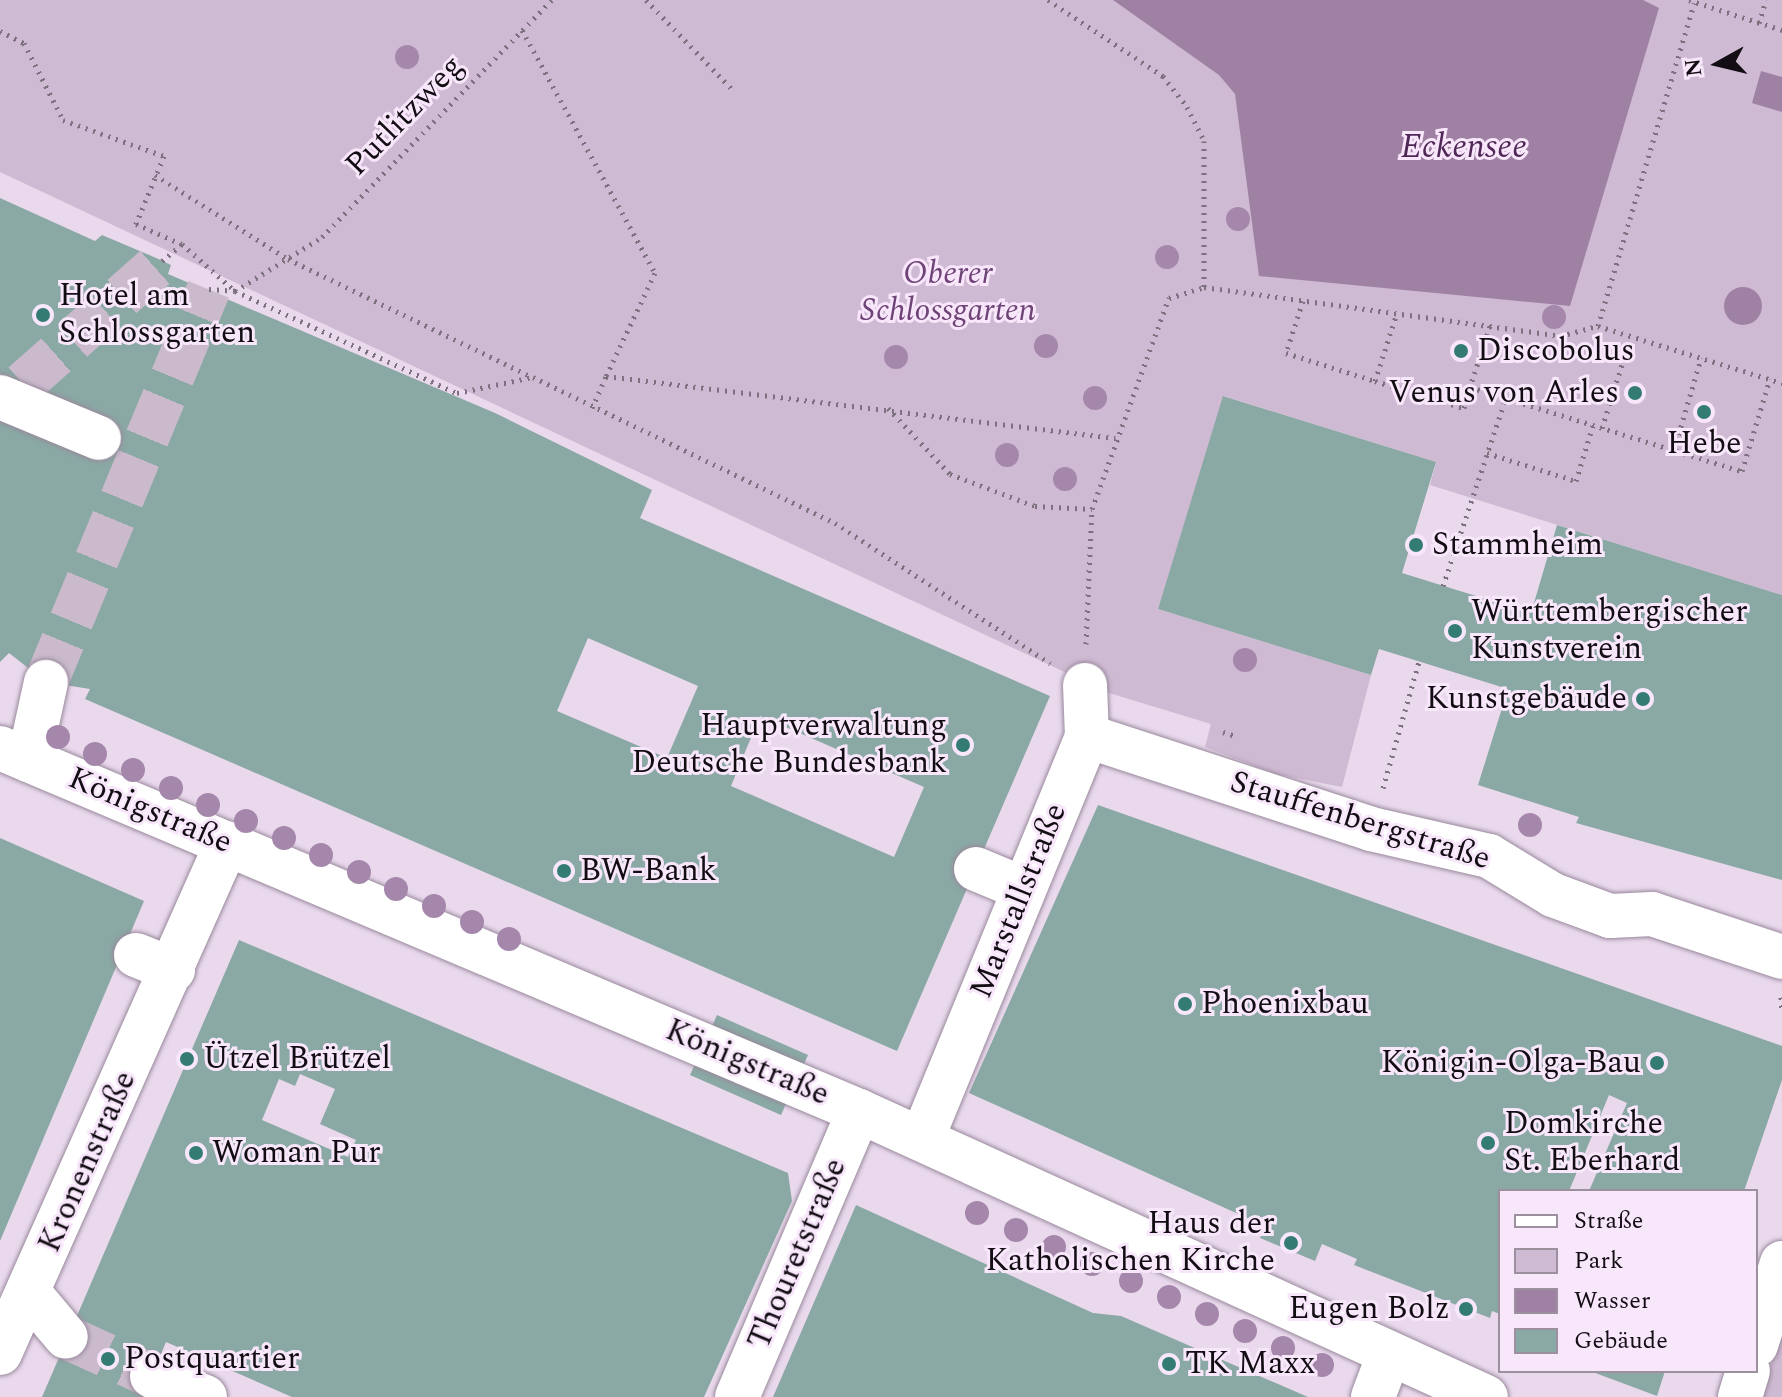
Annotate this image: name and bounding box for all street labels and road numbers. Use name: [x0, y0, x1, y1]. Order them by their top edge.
street label: Putlitzweg: [338, 48, 472, 184]
street label: Königstraße: [62, 759, 238, 863]
street label: Stauffenbergstraße: [1225, 763, 1495, 879]
street label: Marstallstraße: [962, 798, 1076, 1004]
street label: Königstraße: [659, 1011, 835, 1115]
street label: Kronenstraße: [31, 1065, 145, 1259]
street label: Thouretstraße: [741, 1153, 855, 1355]

